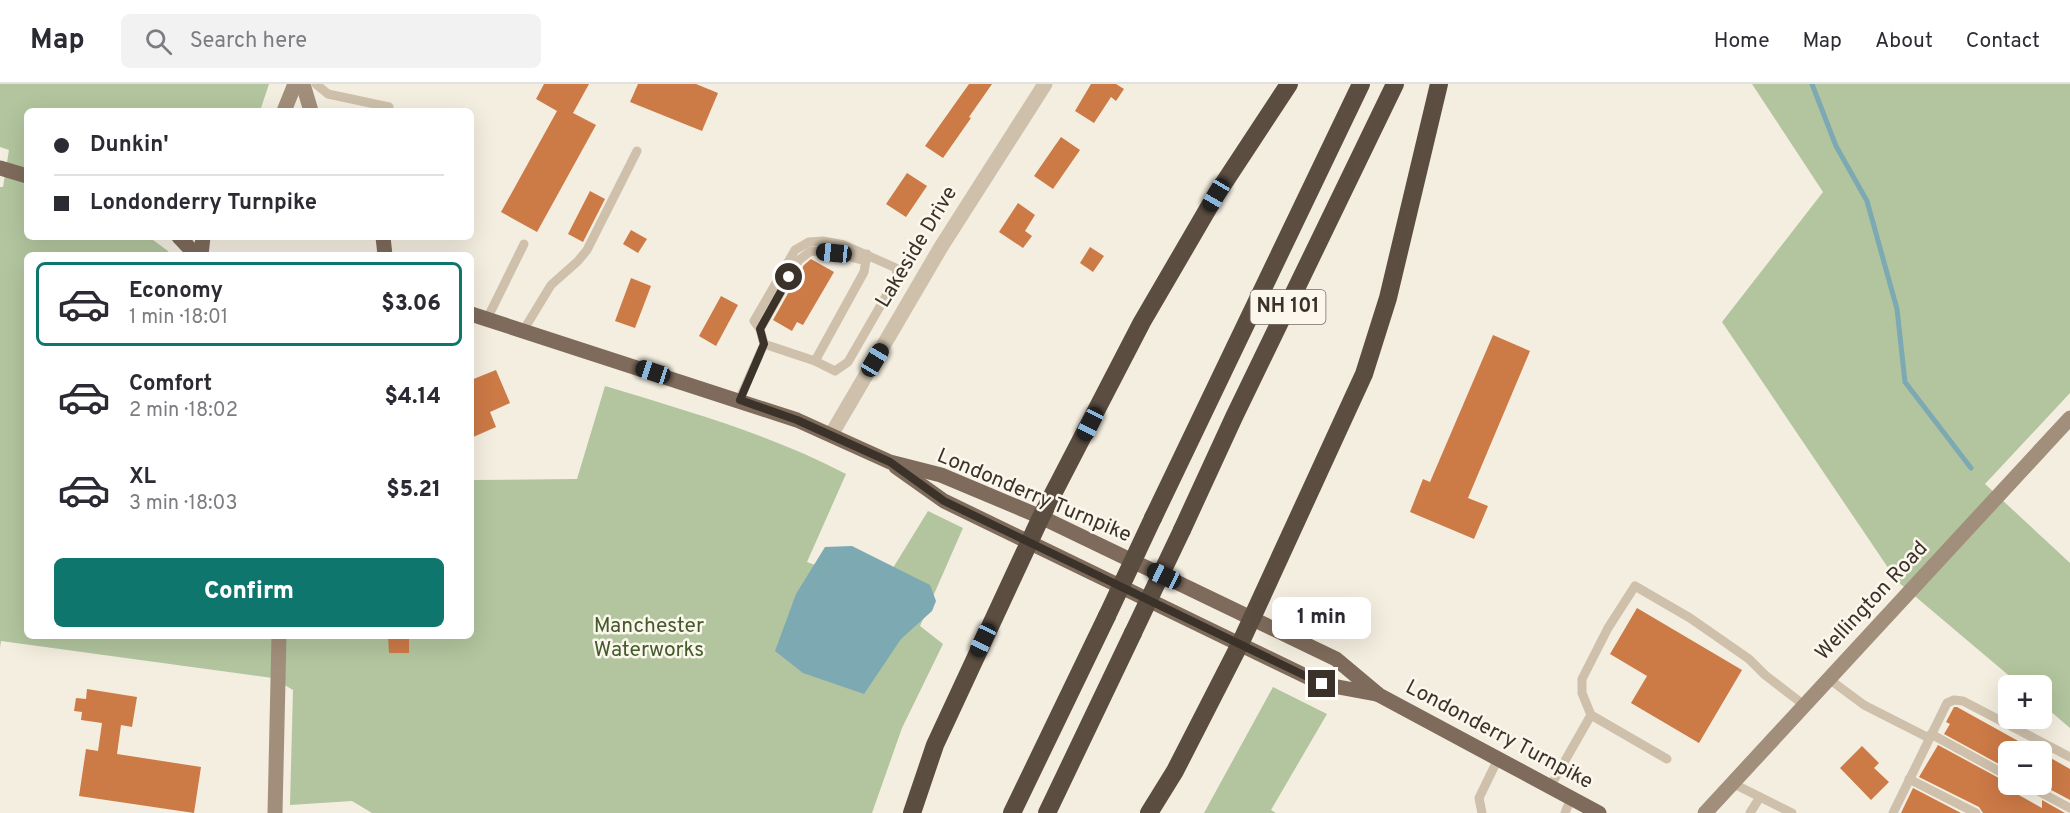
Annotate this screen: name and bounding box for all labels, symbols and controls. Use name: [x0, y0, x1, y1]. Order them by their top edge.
search box: [121, 14, 541, 68]
text: Map: [30, 23, 85, 59]
icon: search: [142, 25, 175, 58]
text: Search here: [190, 28, 307, 55]
text: Home: [1714, 28, 1770, 55]
text: Map: [1803, 28, 1842, 55]
text: About: [1875, 28, 1933, 55]
text: Contact: [1966, 28, 2040, 55]
text: Dunkin': [90, 132, 169, 159]
car: [1199, 175, 1233, 215]
street label: Lakeside Drive: [870, 181, 964, 313]
text: Londonderry Turnpike: [90, 190, 317, 217]
car: [815, 242, 853, 264]
route start: [775, 263, 802, 290]
icon: car: [57, 277, 111, 331]
text: Economy: [129, 278, 223, 305]
road number: NH 101: [1250, 290, 1326, 324]
text: $3.06: [381, 291, 441, 318]
text: 1 min · 18:01: [129, 305, 228, 331]
car: [858, 340, 892, 380]
car: [633, 358, 673, 386]
icon: car: [57, 370, 111, 424]
text: Comfort: [129, 371, 212, 398]
text: $4.14: [384, 384, 441, 411]
text: 2 min · 18:02: [129, 398, 238, 424]
car: [1074, 404, 1106, 444]
street label: Londonderry Turnpike: [933, 443, 1135, 549]
icon: car: [57, 463, 111, 517]
text: XL: [129, 464, 156, 491]
text: $5.21: [386, 477, 441, 504]
text: 3 min · 18:03: [129, 491, 237, 517]
street label: Wellington Road: [1810, 536, 1934, 666]
button: Confirm: [54, 558, 444, 627]
car: [1144, 560, 1184, 592]
callout: 1 min: [1272, 597, 1372, 639]
text: 1 min: [1297, 605, 1346, 631]
park label: Manchester Waterworks: [594, 613, 704, 664]
car: [967, 620, 999, 660]
route end: [1308, 670, 1335, 697]
street label: Londonderry Turnpike: [1401, 674, 1597, 796]
map controls: [1998, 675, 2052, 795]
button: +: [1998, 675, 2052, 729]
button: −: [1998, 741, 2052, 795]

